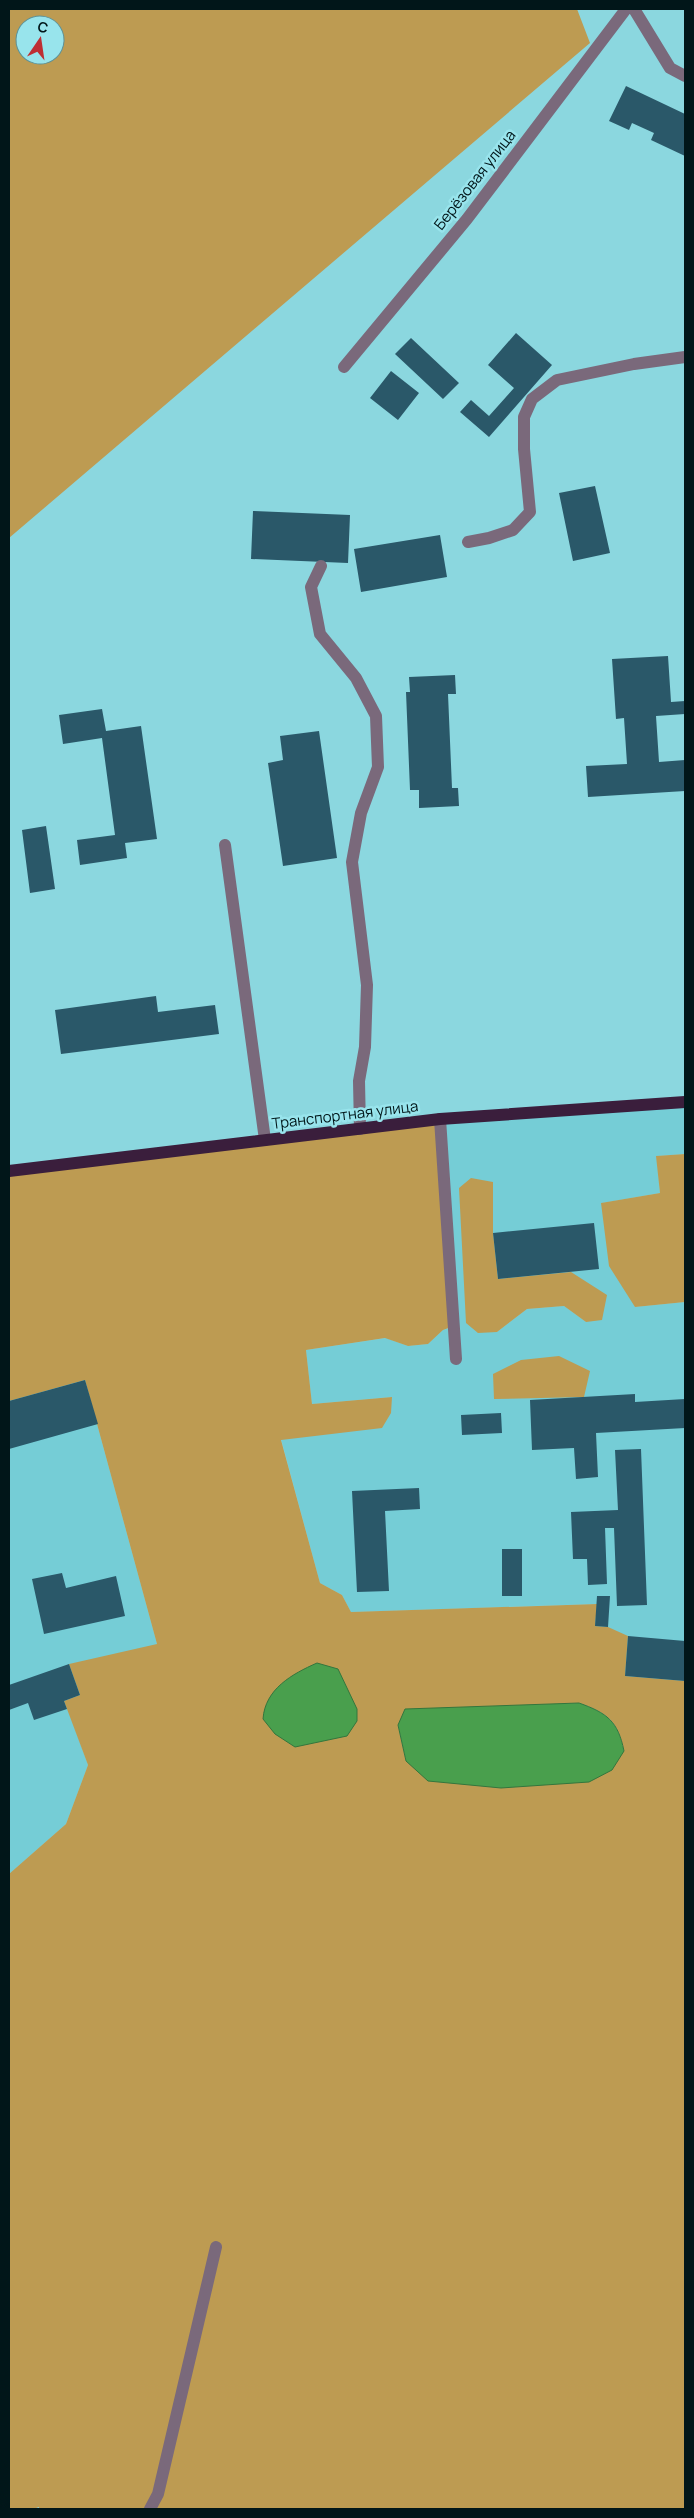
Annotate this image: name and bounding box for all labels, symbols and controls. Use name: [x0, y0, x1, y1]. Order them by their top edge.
north arrow: [15, 15, 65, 65]
text: С: [36, 16, 50, 37]
street label: Берёзовая улица: [429, 125, 520, 234]
street label: Транспортная улица: [271, 1095, 419, 1134]

